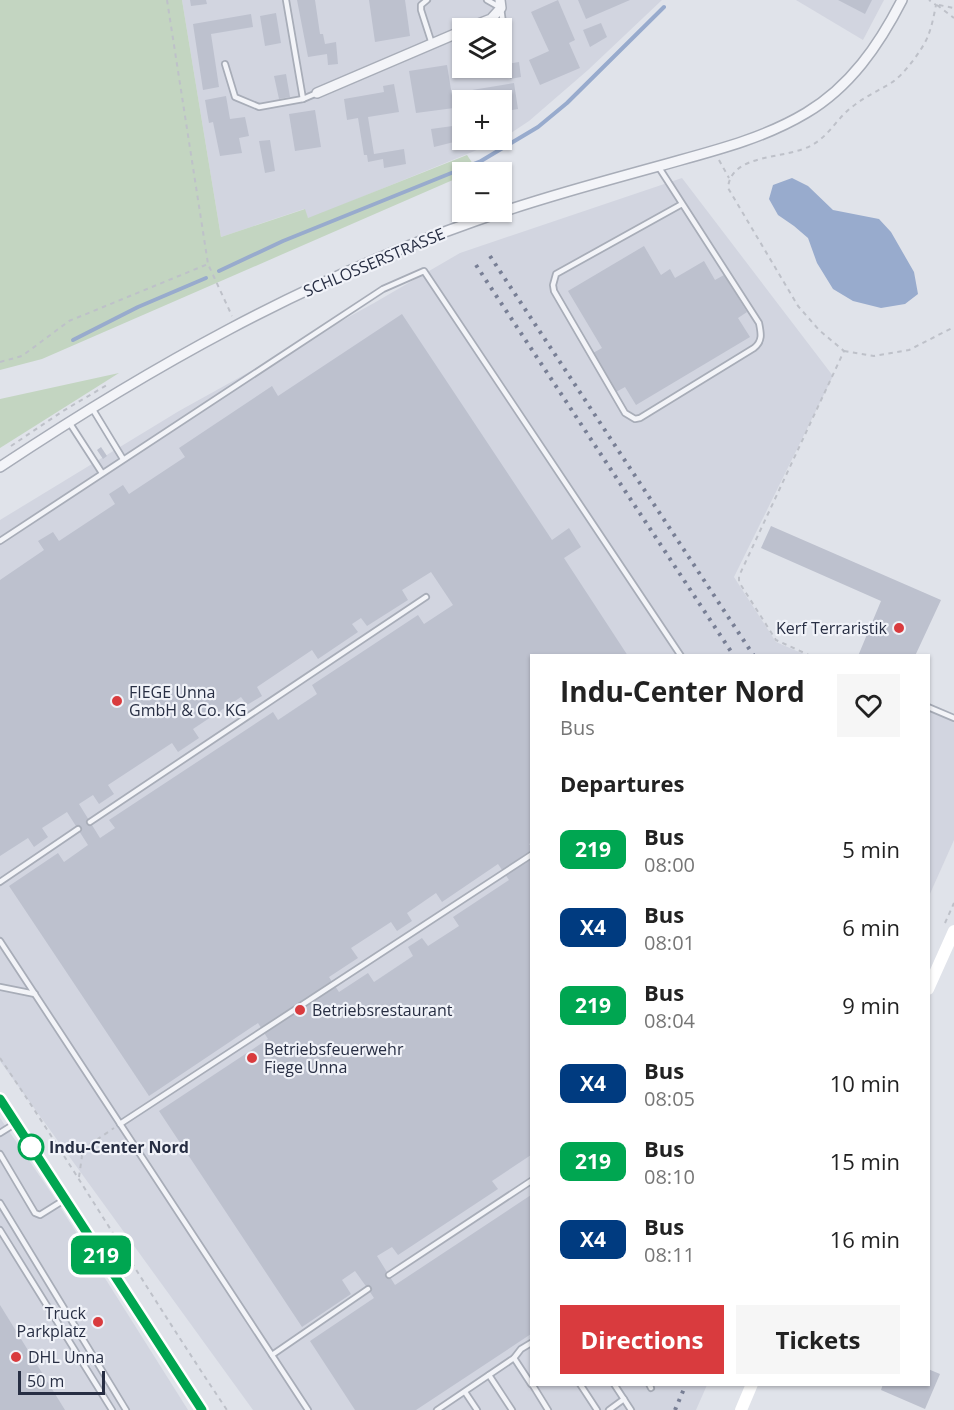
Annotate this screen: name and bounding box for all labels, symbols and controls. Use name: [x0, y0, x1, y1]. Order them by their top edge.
map controls: [452, 18, 512, 222]
button: layers: [452, 18, 512, 78]
button: +: [452, 90, 512, 150]
button: −: [452, 162, 512, 222]
street label: SCHLOSSERSTRASSE: [300, 222, 448, 302]
place label: Kerf Terraristik: [776, 617, 888, 639]
marker: Kerf Terraristik: [892, 621, 906, 635]
text: Indu-Center Nord: [560, 672, 805, 710]
button: heart: [837, 674, 900, 737]
place label: FIEGE Unna GmbH & Co. KG: [129, 681, 247, 721]
marker: FIEGE Unna GmbH & Co. KG: [110, 694, 124, 708]
text: Bus: [560, 714, 595, 741]
text: Departures: [560, 768, 684, 798]
text: Bus: [644, 821, 684, 851]
text: 5 min: [842, 834, 900, 864]
text: 219: [575, 835, 611, 863]
text: 08:00: [644, 851, 695, 878]
text: Bus: [644, 899, 684, 929]
text: 6 min: [842, 912, 900, 942]
text: X4: [580, 913, 606, 941]
text: 08:01: [644, 929, 695, 956]
text: Bus: [644, 977, 684, 1007]
text: 9 min: [842, 990, 900, 1020]
text: 219: [575, 991, 611, 1019]
place label: Betriebsrestaurant: [312, 999, 453, 1021]
marker: Betriebsrestaurant: [293, 1003, 307, 1017]
text: 08:04: [644, 1007, 695, 1034]
place label: Betriebsfeuerwehr Fiege Unna: [264, 1038, 404, 1078]
marker: Betriebsfeuerwehr Fiege Unna: [245, 1051, 259, 1065]
text: Bus: [644, 1055, 684, 1085]
text: 10 min: [830, 1068, 900, 1098]
text: X4: [580, 1069, 606, 1097]
text: 08:05: [644, 1085, 695, 1112]
text: Bus: [644, 1133, 684, 1163]
marker: Indu-Center Nord: [18, 1134, 44, 1160]
place label: Indu-Center Nord: [49, 1136, 189, 1158]
text: 15 min: [830, 1146, 900, 1176]
text: 219: [575, 1147, 611, 1175]
text: 08:10: [644, 1163, 695, 1190]
text: Bus: [644, 1211, 684, 1241]
text: 16 min: [830, 1224, 900, 1254]
text: X4: [580, 1225, 606, 1253]
line badge: 219: [66, 1236, 136, 1274]
text: 219: [83, 1241, 119, 1269]
text: 08:11: [644, 1241, 695, 1268]
place label: Truck Parkplatz: [17, 1302, 87, 1342]
button: Directions: [560, 1305, 724, 1374]
button: Tickets: [736, 1305, 900, 1374]
marker: Truck Parkplatz: [91, 1315, 105, 1329]
place label: DHL Unna: [28, 1346, 104, 1368]
marker: DHL Unna: [9, 1350, 23, 1364]
scale bar: [18, 1368, 105, 1396]
text: 50 m: [27, 1370, 64, 1392]

